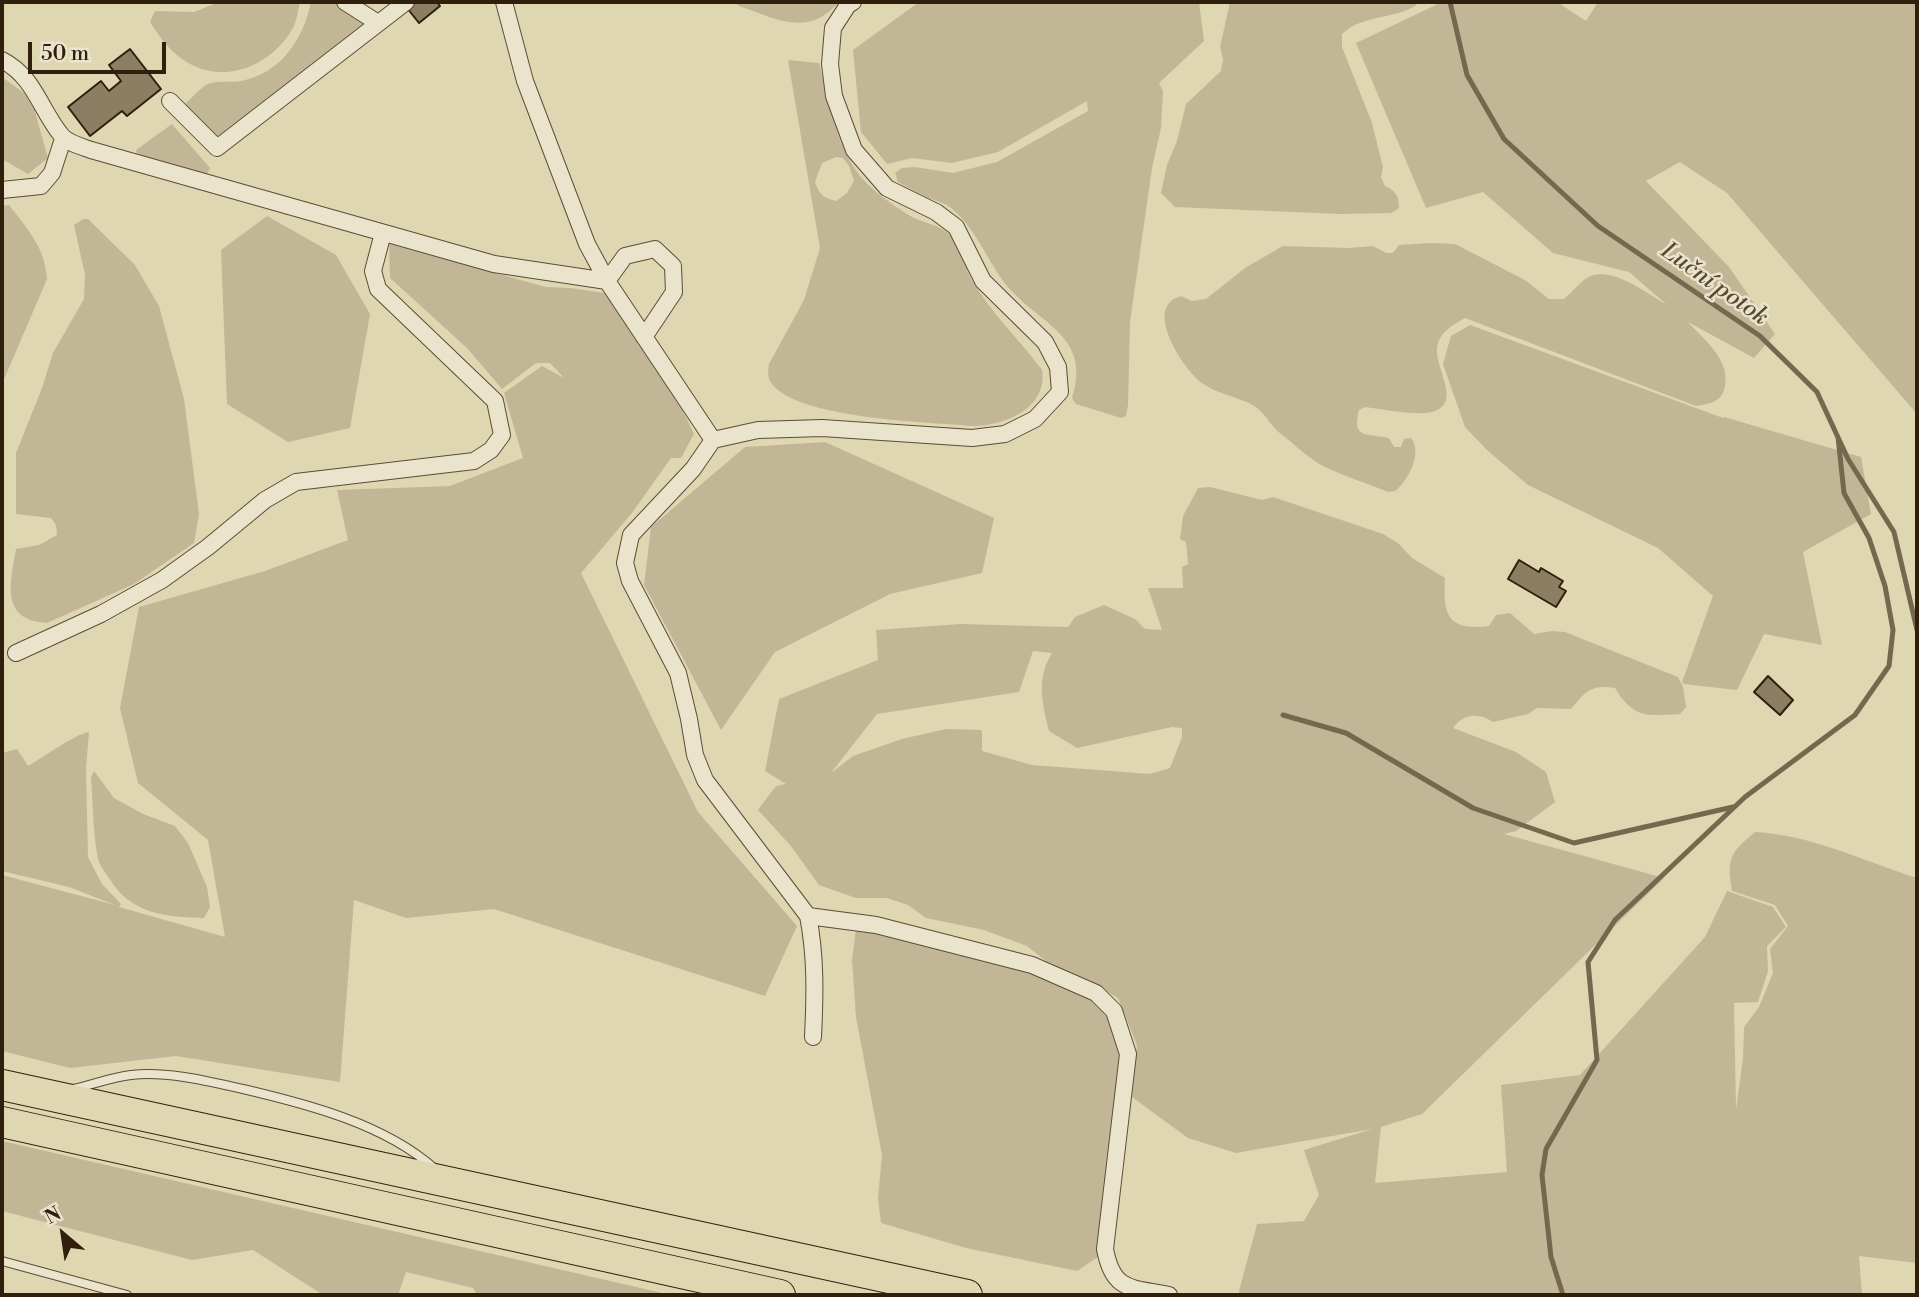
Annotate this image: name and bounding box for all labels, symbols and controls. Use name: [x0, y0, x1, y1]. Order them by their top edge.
scale bar: [32, 28, 170, 72]
text: 50 m: [41, 41, 89, 67]
water label: Luční potok: [1655, 237, 1773, 333]
north arrow: [28, 1199, 98, 1269]
text: N: [40, 1201, 65, 1230]

